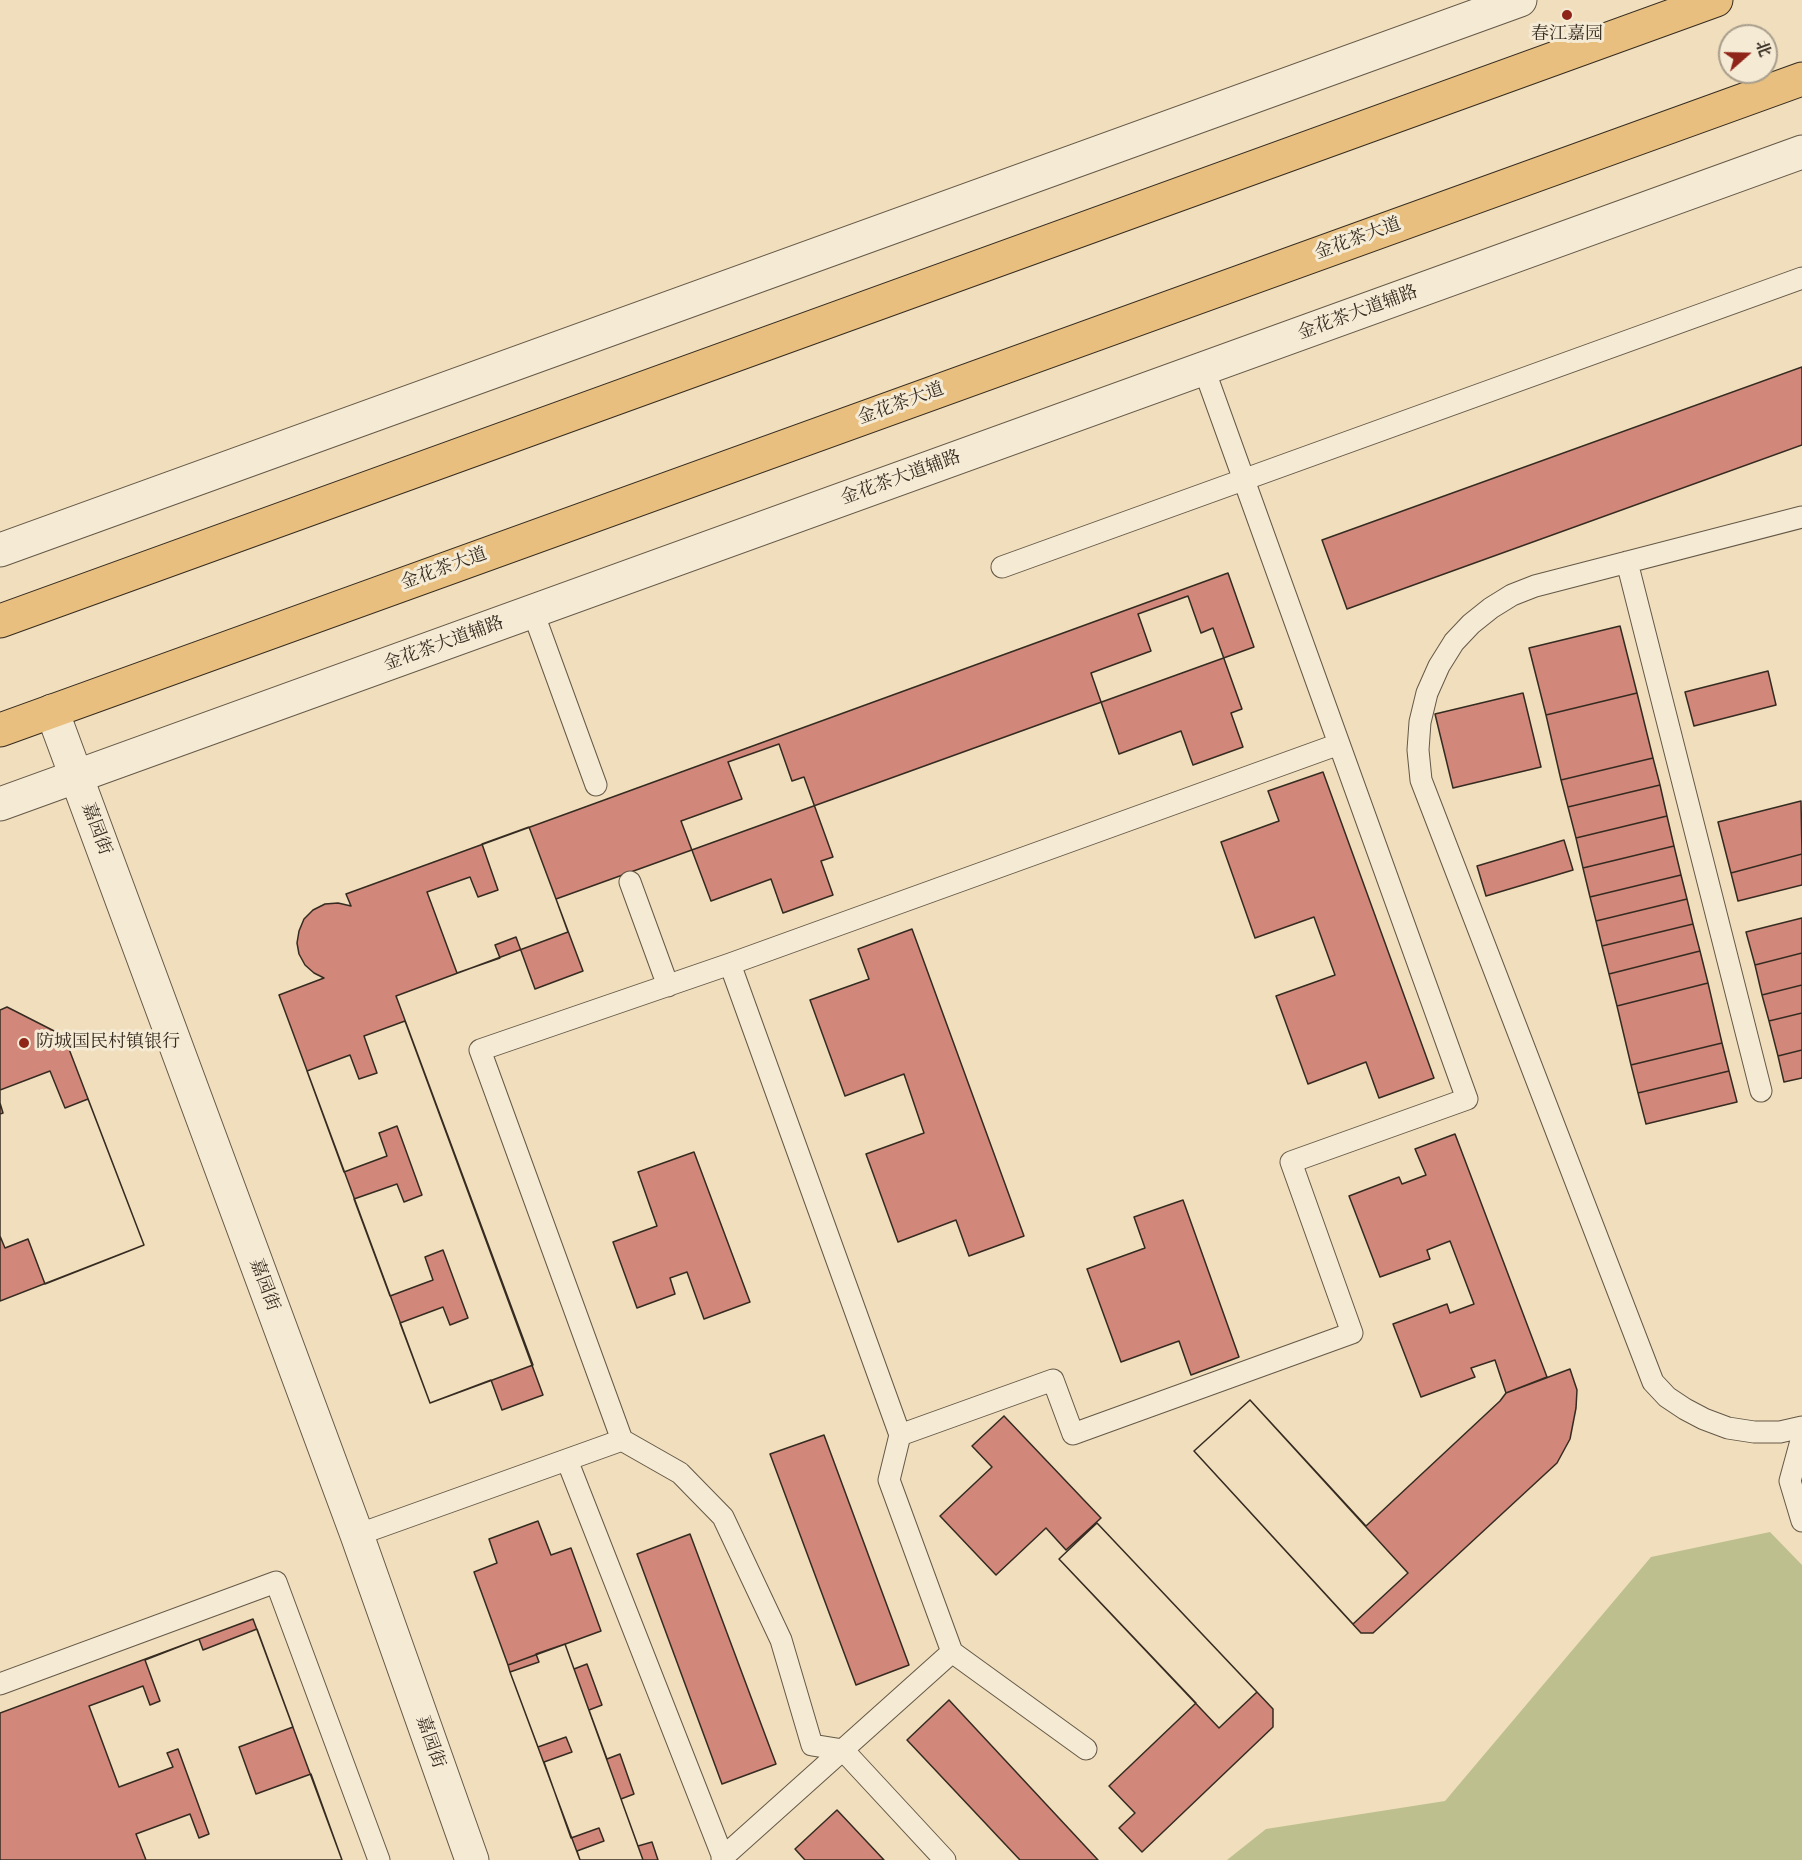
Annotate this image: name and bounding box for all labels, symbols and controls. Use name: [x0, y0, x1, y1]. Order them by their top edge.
marker: 春江嘉园: [1560, 8, 1574, 22]
place label: 春江嘉园: [1531, 24, 1603, 46]
north arrow: [1718, 24, 1778, 84]
text: 北: [1750, 37, 1776, 60]
street label: 金花茶大道: [1312, 213, 1404, 265]
street label: 金花茶大道辅路: [1295, 281, 1421, 345]
street label: 金花茶大道: [855, 378, 947, 430]
street label: 金花茶大道辅路: [838, 446, 964, 510]
street label: 金花茶大道: [398, 543, 490, 595]
street label: 金花茶大道辅路: [381, 612, 507, 676]
street label: 嘉园街: [77, 800, 115, 858]
place label: 防城国民村镇银行: [36, 1032, 180, 1054]
marker: 防城国民村镇银行: [17, 1036, 31, 1050]
street label: 嘉园街: [245, 1256, 283, 1314]
street label: 嘉园街: [411, 1713, 449, 1771]

